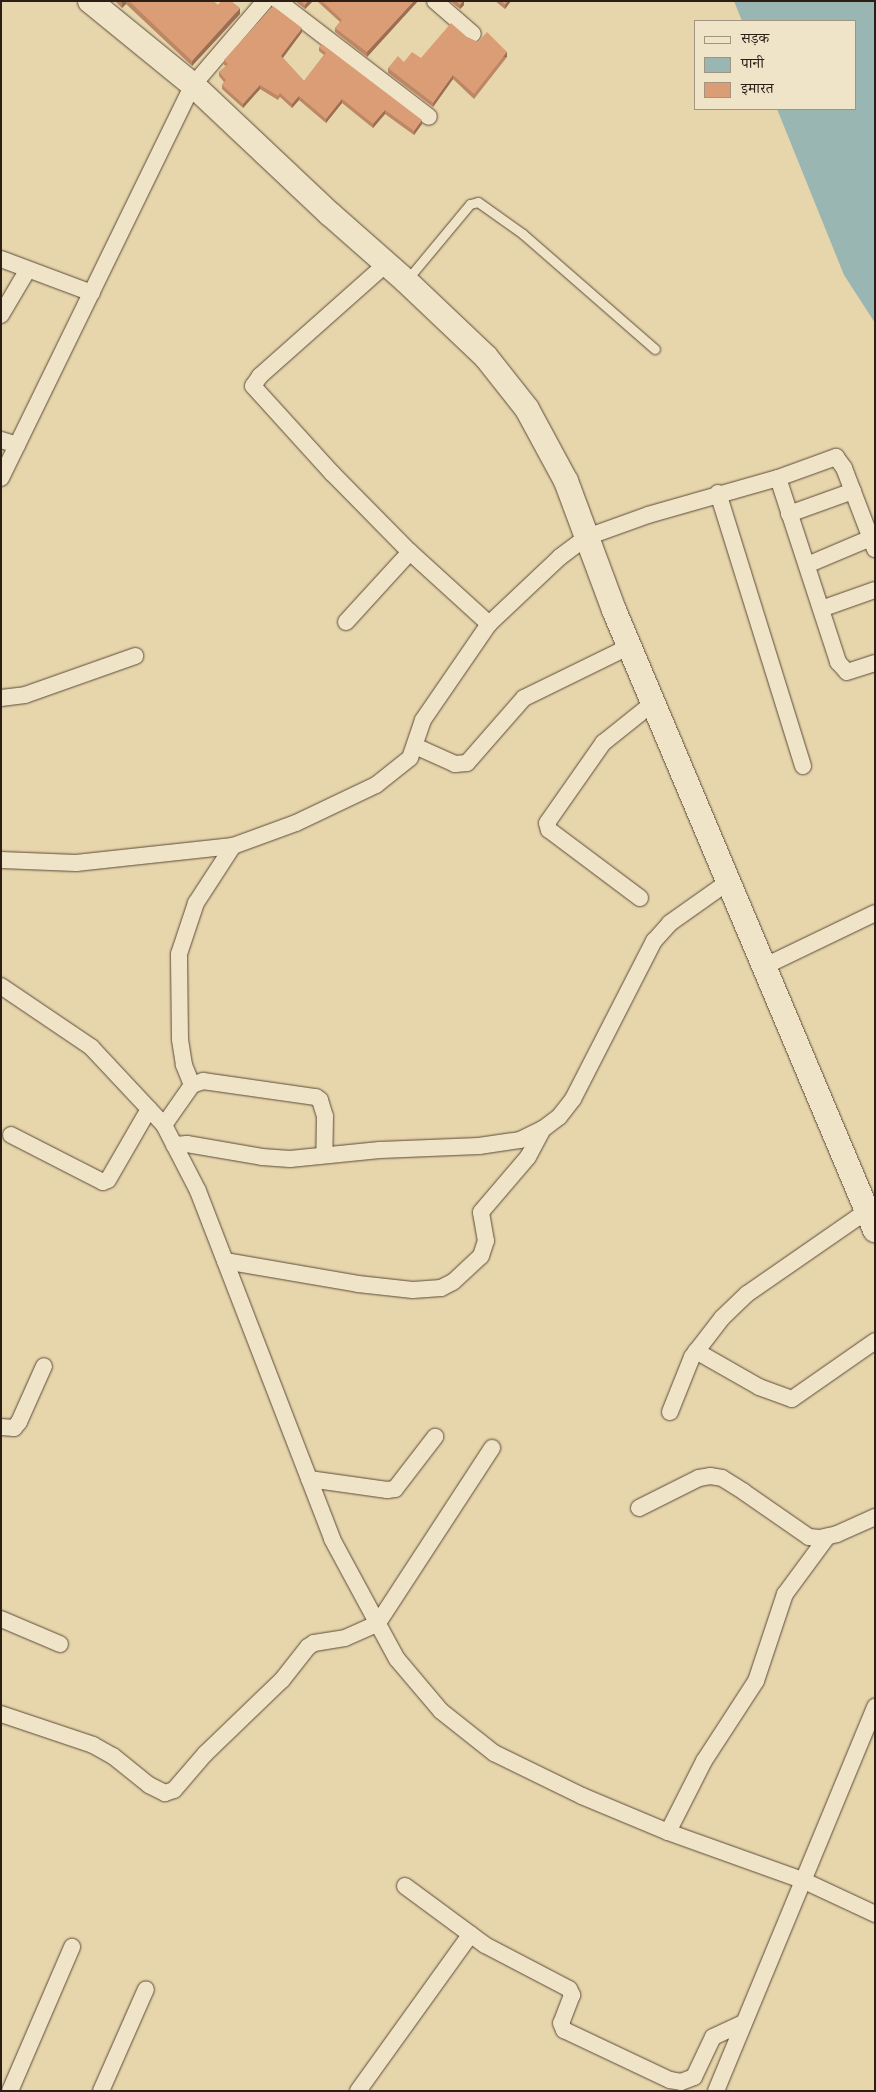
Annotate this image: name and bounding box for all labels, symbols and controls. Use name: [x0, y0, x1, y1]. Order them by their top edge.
legend: [694, 20, 856, 110]
text: सड़क: [741, 28, 769, 47]
text: पानी: [741, 53, 764, 72]
text: इमारत: [741, 78, 774, 97]

